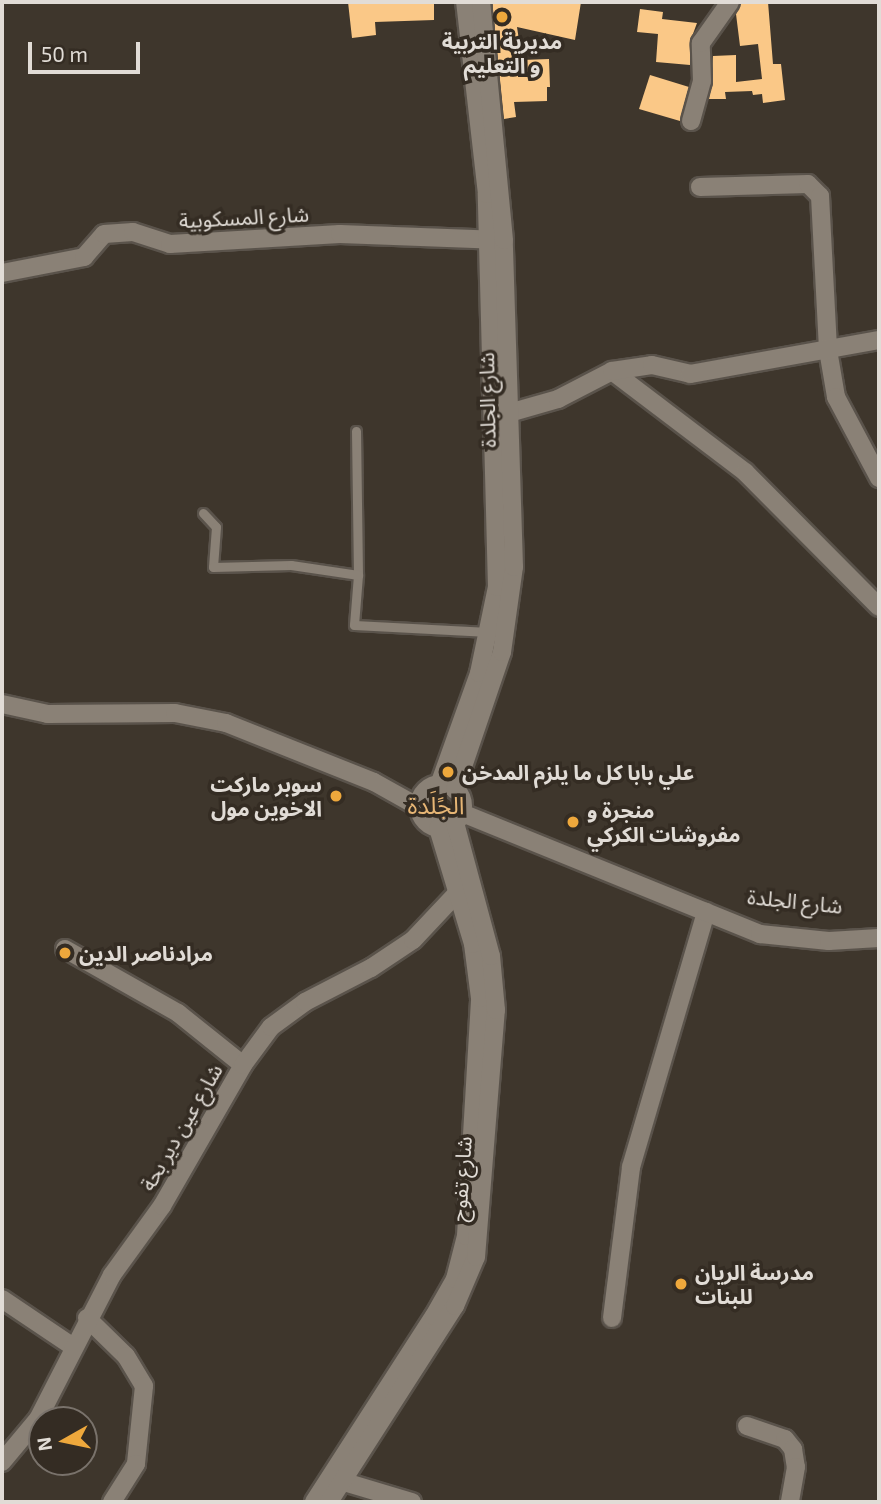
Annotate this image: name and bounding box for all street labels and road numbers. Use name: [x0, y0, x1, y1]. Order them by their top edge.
street label: شارع المسكوبية: [178, 201, 310, 233]
street label: شارع الجلدة: [474, 352, 500, 448]
street label: شارع الجلدة: [746, 883, 844, 919]
street label: شارع عين دير بحة: [134, 1059, 228, 1195]
street label: شارع تفوح: [445, 1135, 477, 1223]

